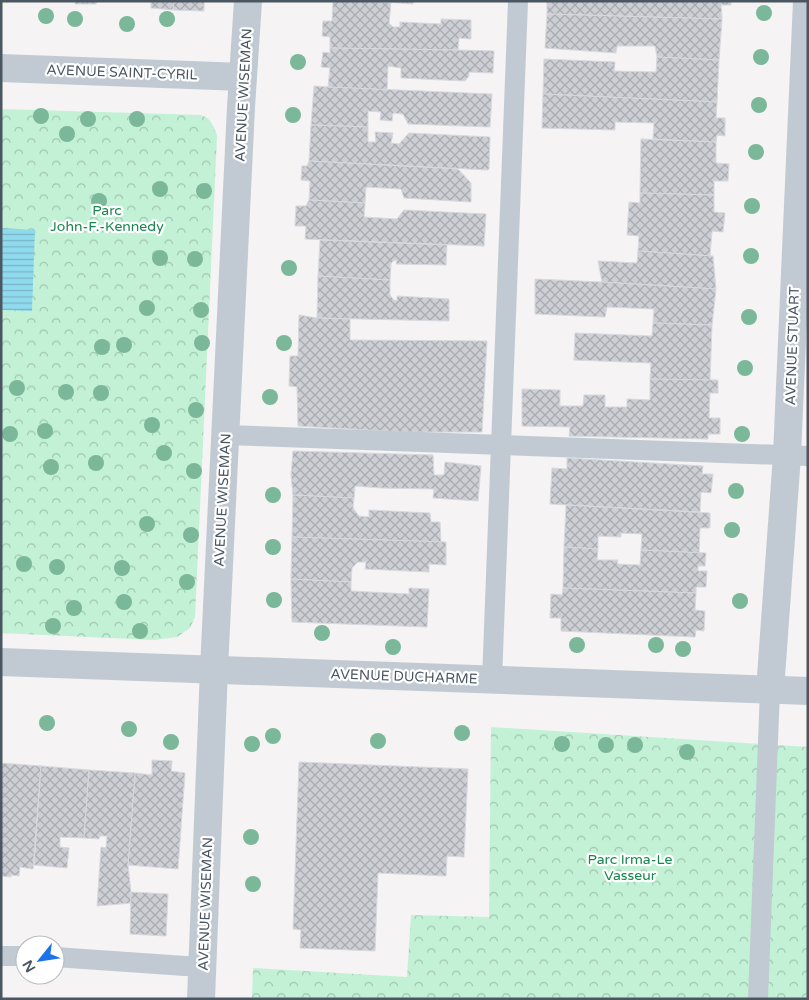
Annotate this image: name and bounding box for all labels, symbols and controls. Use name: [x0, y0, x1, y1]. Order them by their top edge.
street label: AVENUE WISEMAN: [232, 28, 255, 162]
street label: AVENUE SAINT-CYRIL: [46, 61, 198, 84]
park label: Parc John-F.-Kennedy: [50, 202, 164, 235]
street label: AVENUE STUART: [782, 286, 803, 406]
street label: AVENUE WISEMAN: [211, 433, 234, 567]
street label: AVENUE DUCHARME: [330, 665, 478, 688]
street label: AVENUE WISEMAN: [195, 837, 216, 971]
park label: Parc Irma-Le Vasseur: [588, 851, 672, 884]
north arrow: [15, 935, 65, 985]
text: N: [19, 957, 39, 975]

